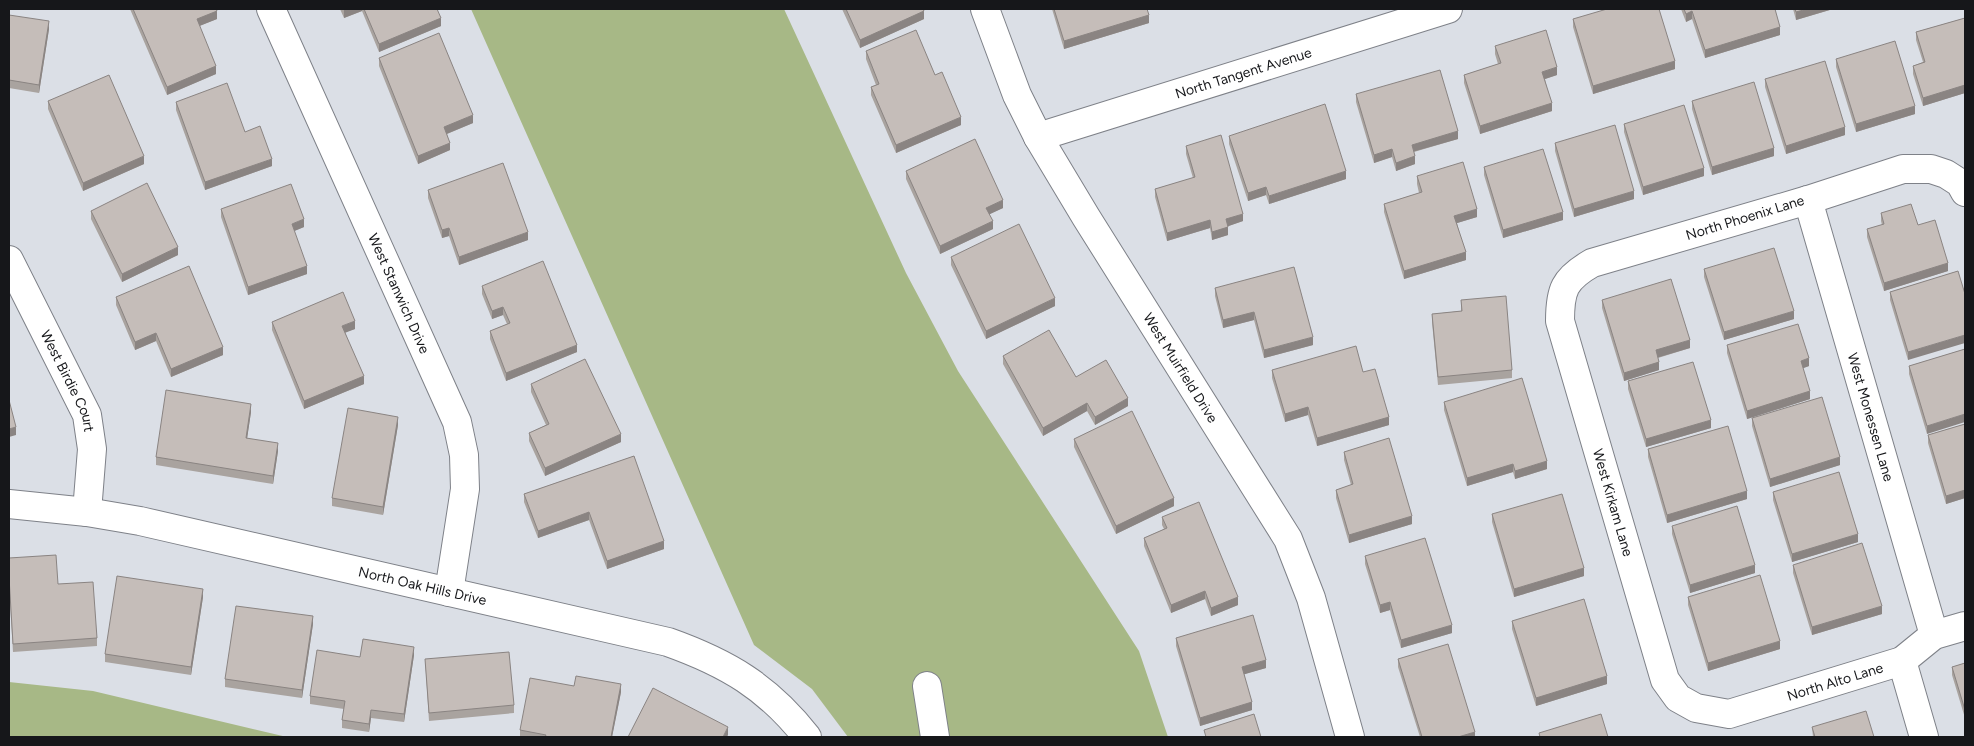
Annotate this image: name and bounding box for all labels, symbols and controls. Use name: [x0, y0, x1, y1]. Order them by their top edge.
street label: North Tangent Avenue: [1173, 44, 1314, 102]
street label: North Phoenix Lane: [1684, 192, 1807, 244]
street label: West Stanwich Drive: [365, 231, 434, 357]
street label: West Muirfield Drive: [1140, 310, 1222, 426]
street label: West Birdie Court: [37, 327, 98, 433]
street label: West Monessen Lane: [1844, 351, 1898, 484]
street label: West Kirkam Lane: [1589, 447, 1637, 559]
street label: North Oak Hills Drive: [357, 563, 489, 609]
street label: North Alto Lane: [1785, 659, 1885, 704]

